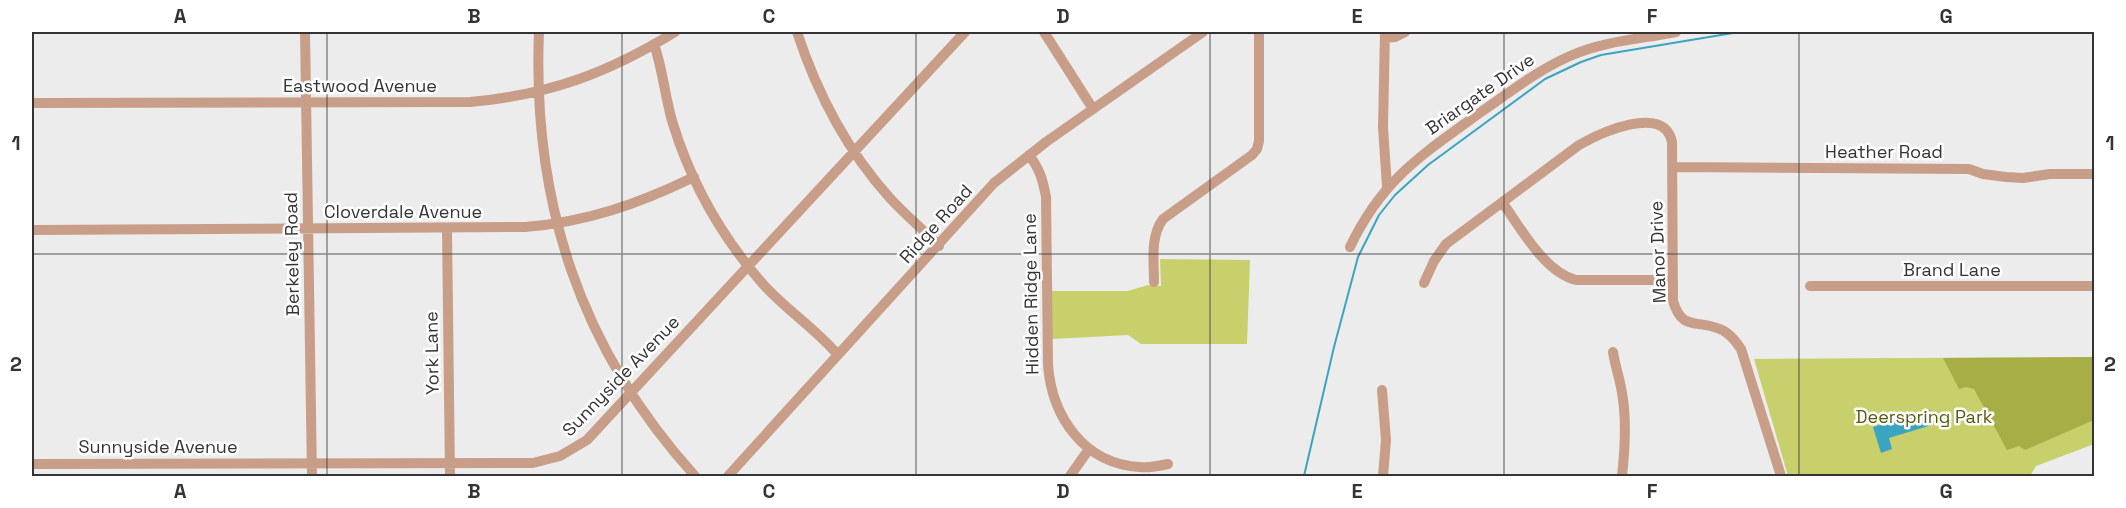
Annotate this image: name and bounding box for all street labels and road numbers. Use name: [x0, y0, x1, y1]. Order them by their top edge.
street label: Briargate Drive: [1421, 48, 1539, 140]
street label: Eastwood Avenue: [283, 74, 437, 97]
street label: Heather Road: [1825, 140, 1943, 163]
street label: Ridge Road: [894, 179, 977, 268]
street label: Berkeley Road: [279, 192, 304, 316]
street label: Cloverdale Avenue: [324, 200, 482, 223]
street label: Manor Drive: [1644, 200, 1671, 304]
street label: Hidden Ridge Lane: [1018, 213, 1043, 375]
street label: Brand Lane: [1903, 258, 2001, 281]
street label: Sunnyside Avenue: [557, 310, 684, 441]
street label: York Lane: [419, 311, 444, 395]
street label: Sunnyside Avenue: [78, 435, 238, 458]

